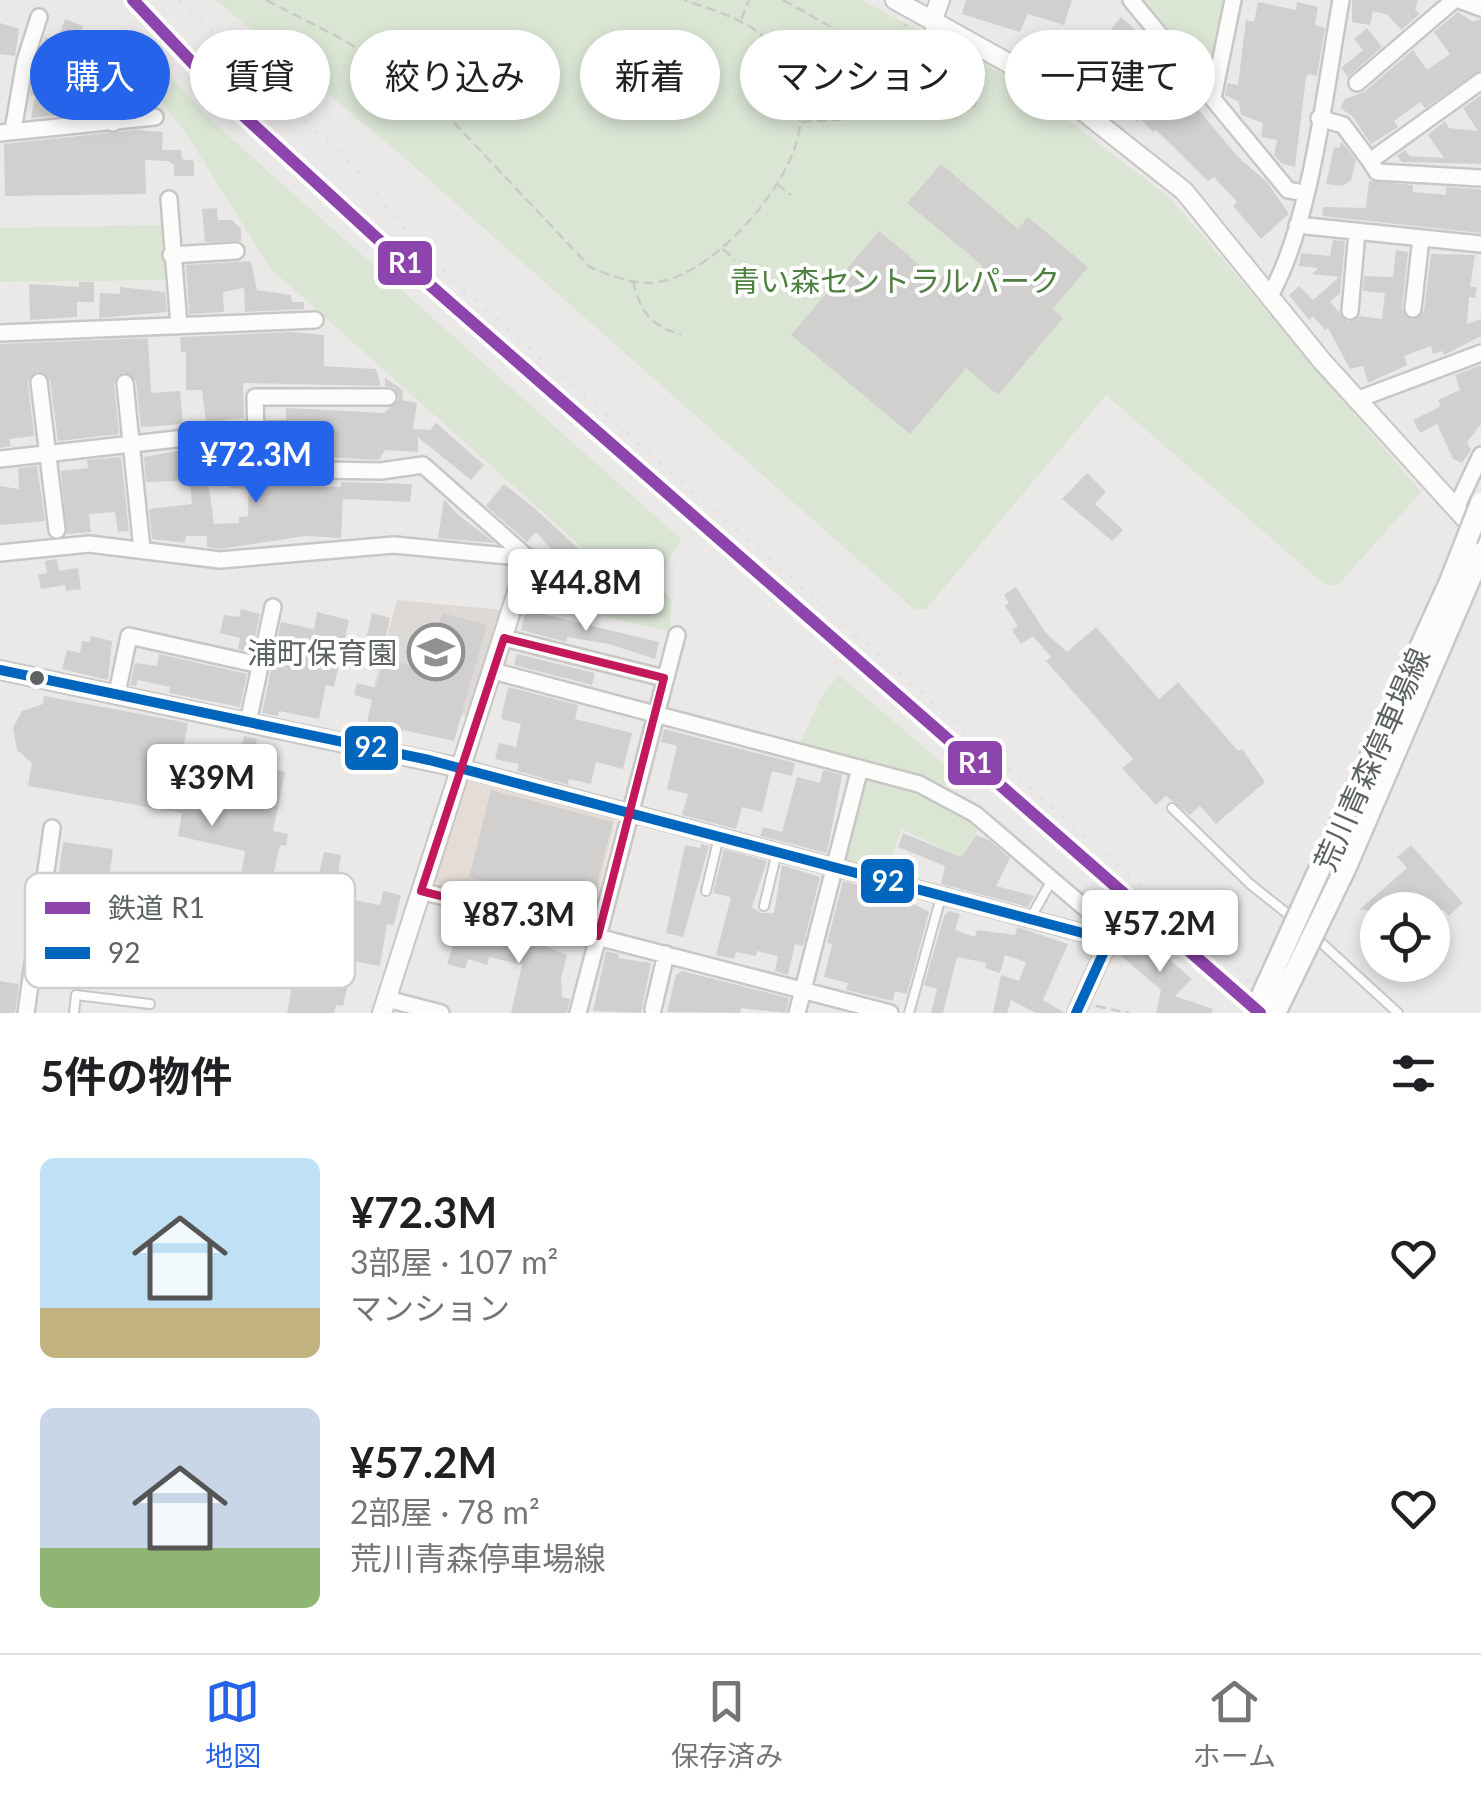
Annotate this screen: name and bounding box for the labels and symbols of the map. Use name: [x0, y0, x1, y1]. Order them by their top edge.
line badge: R1: [376, 239, 434, 287]
text: R1: [388, 245, 422, 279]
park label: 青い森セントラルパーク: [730, 262, 1060, 298]
pin: ¥72.3M: [175, 421, 337, 506]
pin: ¥44.8M: [505, 549, 667, 634]
school or university icon: 浦町保育園: [406, 622, 466, 682]
place label: 浦町保育園: [247, 634, 397, 670]
street label: 荒川青森停車場線: [1306, 642, 1436, 876]
unlabelled marker: [27, 668, 47, 688]
line badge: 92: [343, 724, 400, 772]
text: 92: [355, 729, 387, 763]
line badge: R1: [946, 739, 1004, 787]
pin: ¥39M: [153, 744, 271, 829]
text: R1: [958, 745, 992, 779]
line badge: 92: [859, 857, 916, 905]
text: 92: [872, 863, 904, 897]
legend: [25, 873, 355, 988]
pin: ¥87.3M: [438, 881, 600, 966]
text: 鉄道 R1: [108, 890, 205, 924]
pin: ¥57.2M: [1079, 890, 1241, 975]
text: 92: [108, 935, 140, 969]

